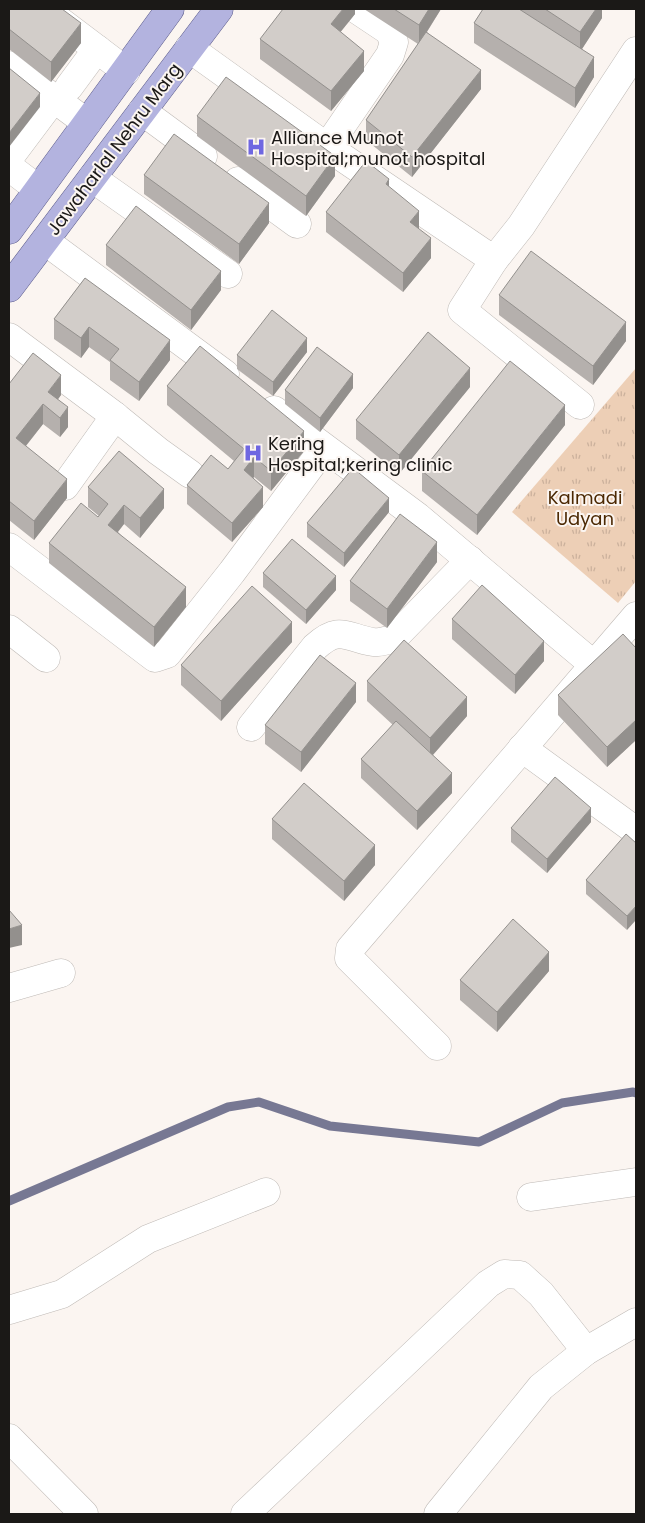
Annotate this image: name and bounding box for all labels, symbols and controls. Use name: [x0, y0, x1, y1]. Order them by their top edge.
street label: Jawaharlal Nehru Marg: [41, 58, 187, 240]
place label: Alliance Munot Hospital;munot hospital: [271, 125, 486, 171]
hospital icon: Alliance Munot Hospital;munot hospital: [245, 136, 267, 158]
place label: Kering Hospital;kering clinic: [268, 431, 453, 477]
hospital icon: Kering Hospital;kering clinic: [242, 442, 264, 464]
park label: Kalmadi Udyan: [548, 485, 622, 531]

